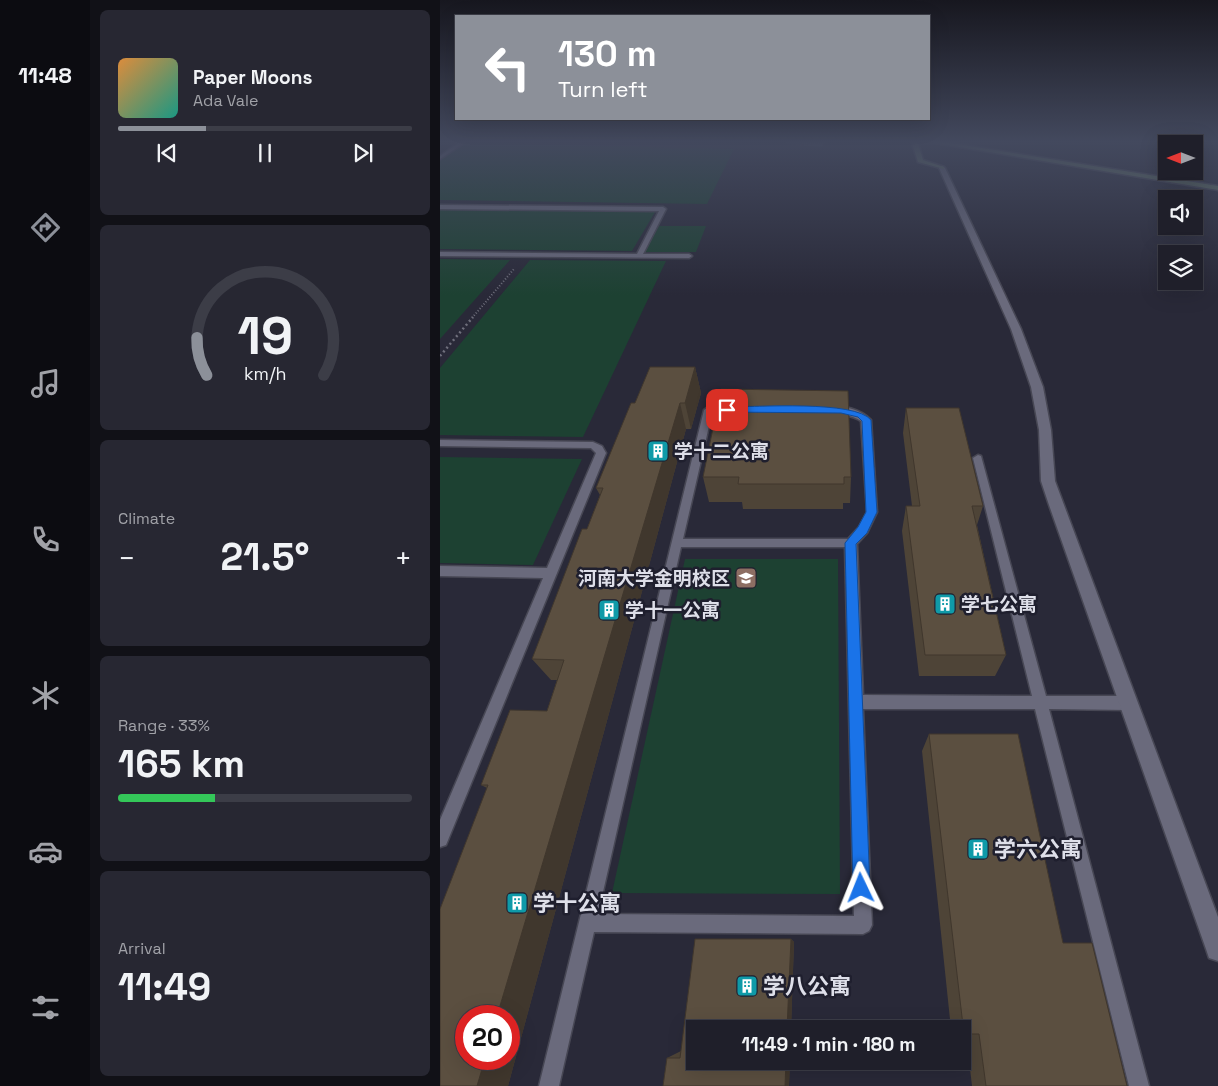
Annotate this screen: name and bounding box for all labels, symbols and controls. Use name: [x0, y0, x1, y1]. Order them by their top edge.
text: 130 m: [558, 32, 657, 76]
icon: left: [475, 35, 540, 100]
text: 11:48: [18, 61, 72, 89]
text: Paper Moons: [193, 65, 312, 90]
text: Turn left: [558, 75, 648, 103]
text: Ada Vale: [193, 90, 258, 111]
north arrow: [1158, 135, 1202, 180]
map controls: [1158, 135, 1203, 290]
icon: previous: [153, 139, 181, 167]
icon: pause: [251, 139, 279, 167]
icon: next: [349, 139, 377, 167]
button: sound: [1158, 190, 1203, 235]
icon: directions: [28, 210, 63, 245]
button: layers: [1158, 245, 1203, 290]
text: 19: [237, 303, 293, 369]
text: km/h: [244, 362, 286, 385]
icon: music: [28, 366, 63, 401]
pin: [706, 389, 748, 431]
icon: arrive: [713, 396, 741, 424]
building icon: 学十二公寓: [646, 439, 670, 463]
place label: 学十二公寓: [674, 439, 769, 464]
text: Climate: [118, 508, 175, 529]
icon: phone: [28, 522, 63, 557]
text: 21.5°: [221, 533, 309, 581]
text: −: [118, 540, 135, 576]
text: +: [395, 540, 412, 576]
place label: 河南大学金明校区: [578, 566, 730, 591]
school or university icon: 河南大学金明校区: [734, 566, 758, 590]
building icon: 学七公寓: [933, 592, 957, 616]
place label: 学七公寓: [961, 592, 1037, 617]
building icon: 学十一公寓: [597, 598, 621, 622]
place label: 学十一公寓: [625, 598, 720, 623]
icon: climate: [28, 678, 63, 713]
text: Range · 33%: [118, 715, 210, 736]
text: 165 km: [118, 740, 245, 788]
icon: car: [28, 834, 63, 869]
place label: 学六公寓: [994, 835, 1082, 863]
building icon: 学六公寓: [966, 837, 990, 861]
position arrow: [834, 861, 886, 913]
place label: 学十公寓: [533, 889, 621, 917]
building icon: 学十公寓: [505, 891, 529, 915]
text: Arrival: [118, 938, 166, 959]
text: 11:49: [118, 963, 211, 1011]
place label: 学八公寓: [763, 972, 851, 1000]
building icon: 学八公寓: [735, 974, 759, 998]
icon: filters: [28, 990, 63, 1025]
speed limit sign: 20: [455, 1005, 520, 1070]
text: 11:49 · 1 min · 180 m: [741, 1032, 916, 1057]

